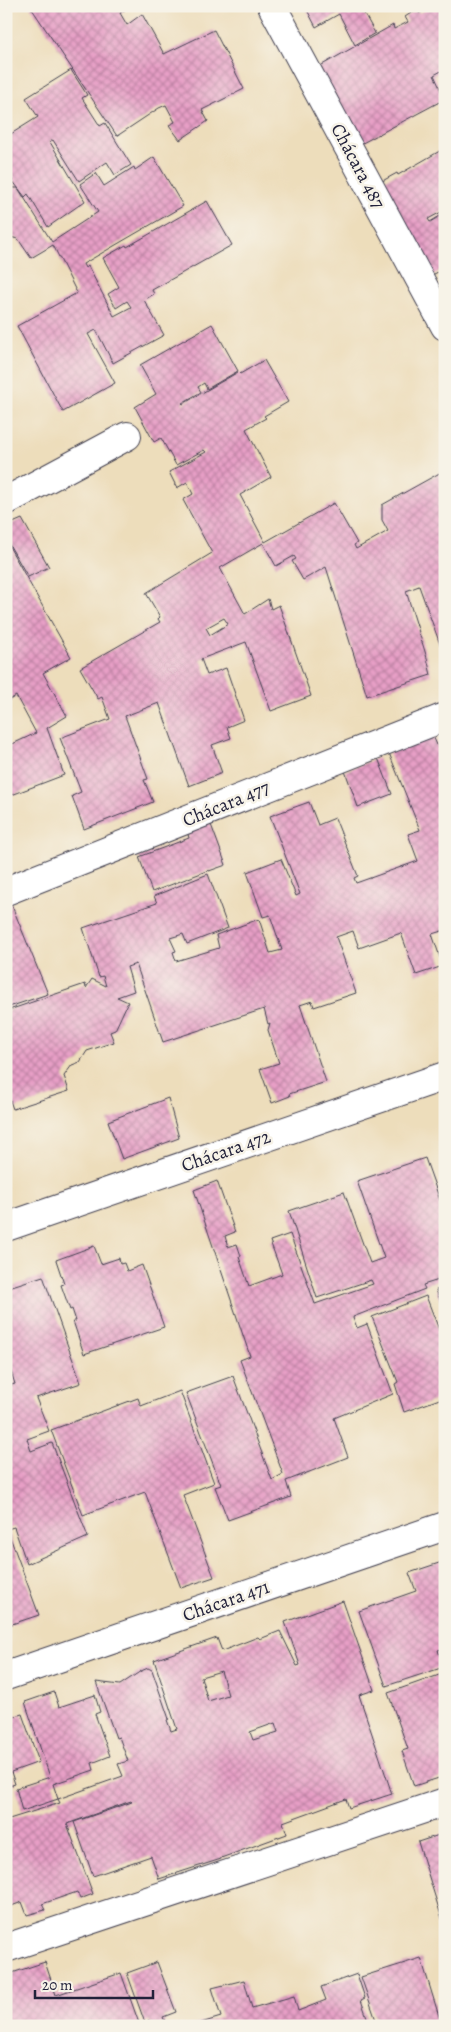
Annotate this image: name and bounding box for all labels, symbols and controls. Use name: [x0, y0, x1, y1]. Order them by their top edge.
street label: Chácara 487: [325, 119, 391, 213]
street label: Chácara 477: [179, 775, 273, 833]
street label: Chácara 472: [178, 1124, 274, 1178]
street label: Chácara 471: [179, 1574, 273, 1628]
scale bar: [35, 1967, 152, 1999]
text: 20 m: [42, 1975, 73, 1995]

